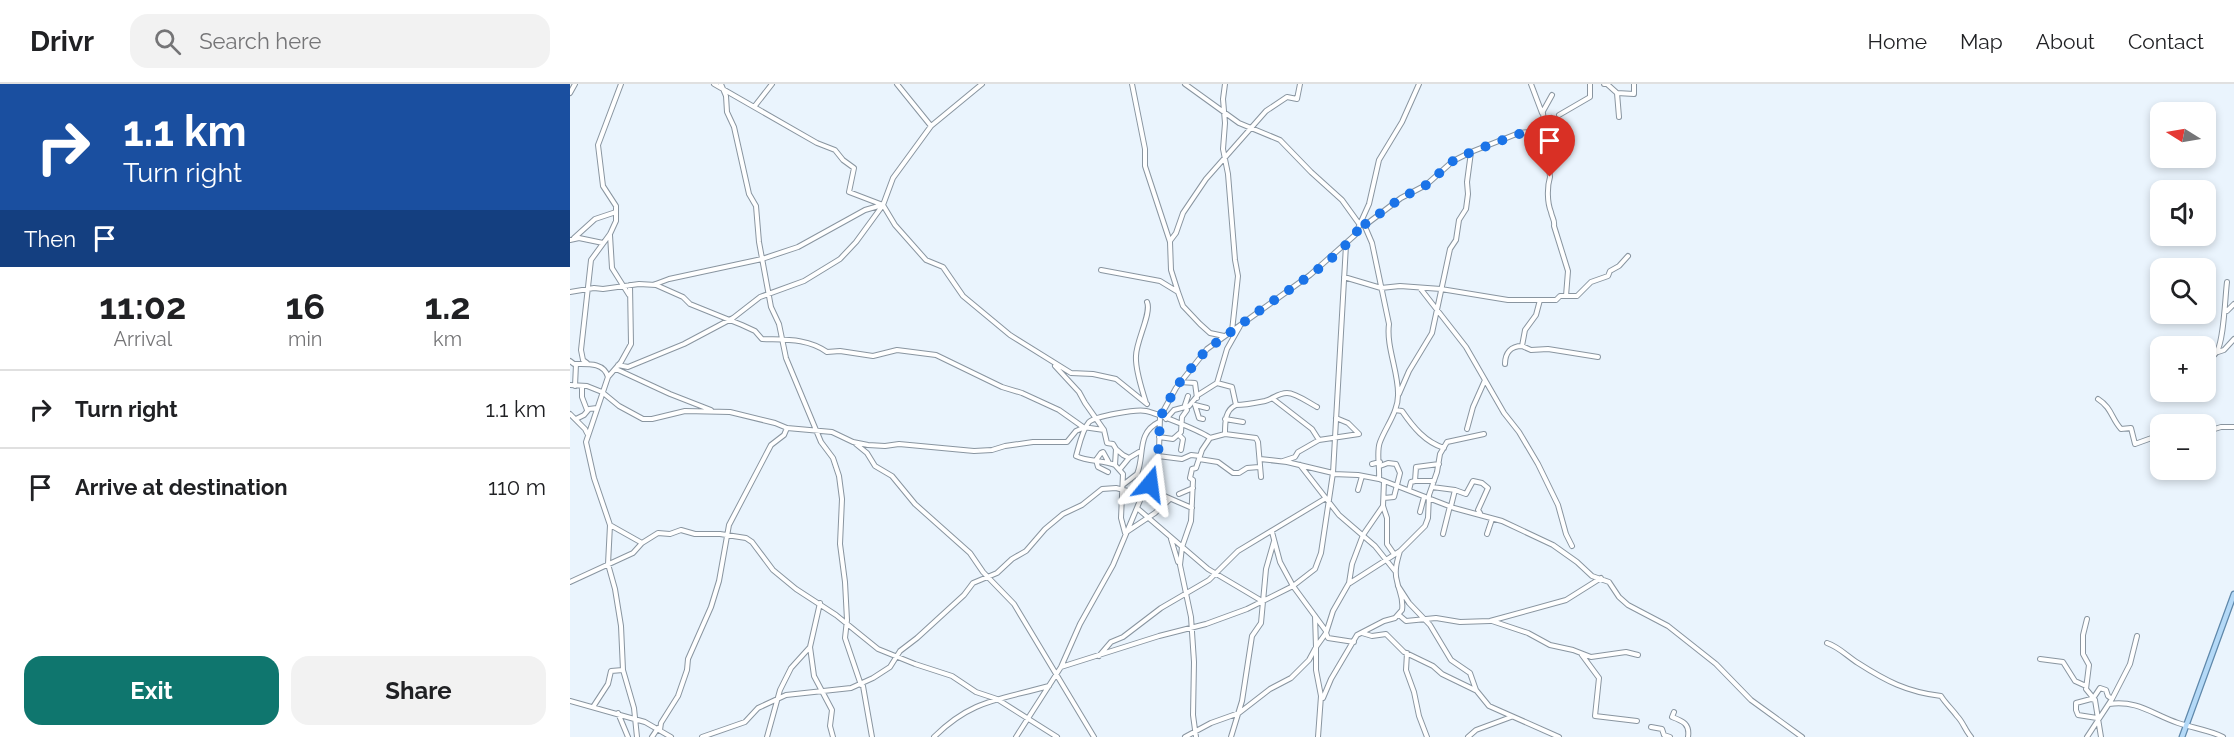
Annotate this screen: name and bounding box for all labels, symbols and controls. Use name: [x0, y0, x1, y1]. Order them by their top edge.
search box: [130, 14, 550, 68]
text: Drivr: [30, 25, 94, 58]
icon: search: [151, 25, 184, 58]
text: Search here: [199, 28, 321, 54]
text: Home: [1868, 29, 1927, 54]
text: Map: [1960, 29, 2003, 54]
text: About: [2036, 29, 2095, 54]
text: Contact: [2128, 29, 2204, 54]
north arrow: [2150, 102, 2216, 168]
map controls: [2150, 102, 2216, 480]
text: 1.1 km: [123, 107, 247, 156]
icon: right: [24, 108, 102, 186]
pin: [1524, 115, 1575, 177]
icon: arrive: [1533, 124, 1566, 157]
text: Turn right: [123, 157, 242, 188]
button: sound: [2150, 180, 2216, 246]
icon: arrive: [88, 222, 121, 255]
text: Then: [24, 226, 76, 252]
button: search: [2150, 258, 2216, 324]
text: 11:02: [99, 285, 186, 327]
text: 16: [286, 285, 325, 327]
text: 1.2: [424, 285, 471, 327]
text: Arrival: [113, 327, 172, 351]
text: min: [288, 327, 323, 351]
text: km: [433, 327, 462, 351]
button: +: [2150, 336, 2216, 402]
icon: right: [24, 393, 57, 426]
text: Turn right: [75, 396, 178, 422]
text: 1.1 km: [486, 396, 546, 422]
button: −: [2150, 414, 2216, 480]
position arrow: [1118, 452, 1182, 516]
icon: arrive: [24, 471, 57, 504]
text: Arrive at destination: [75, 474, 288, 500]
text: 110 m: [488, 474, 546, 500]
button: Exit: [24, 656, 279, 725]
button: Share: [291, 656, 546, 725]

